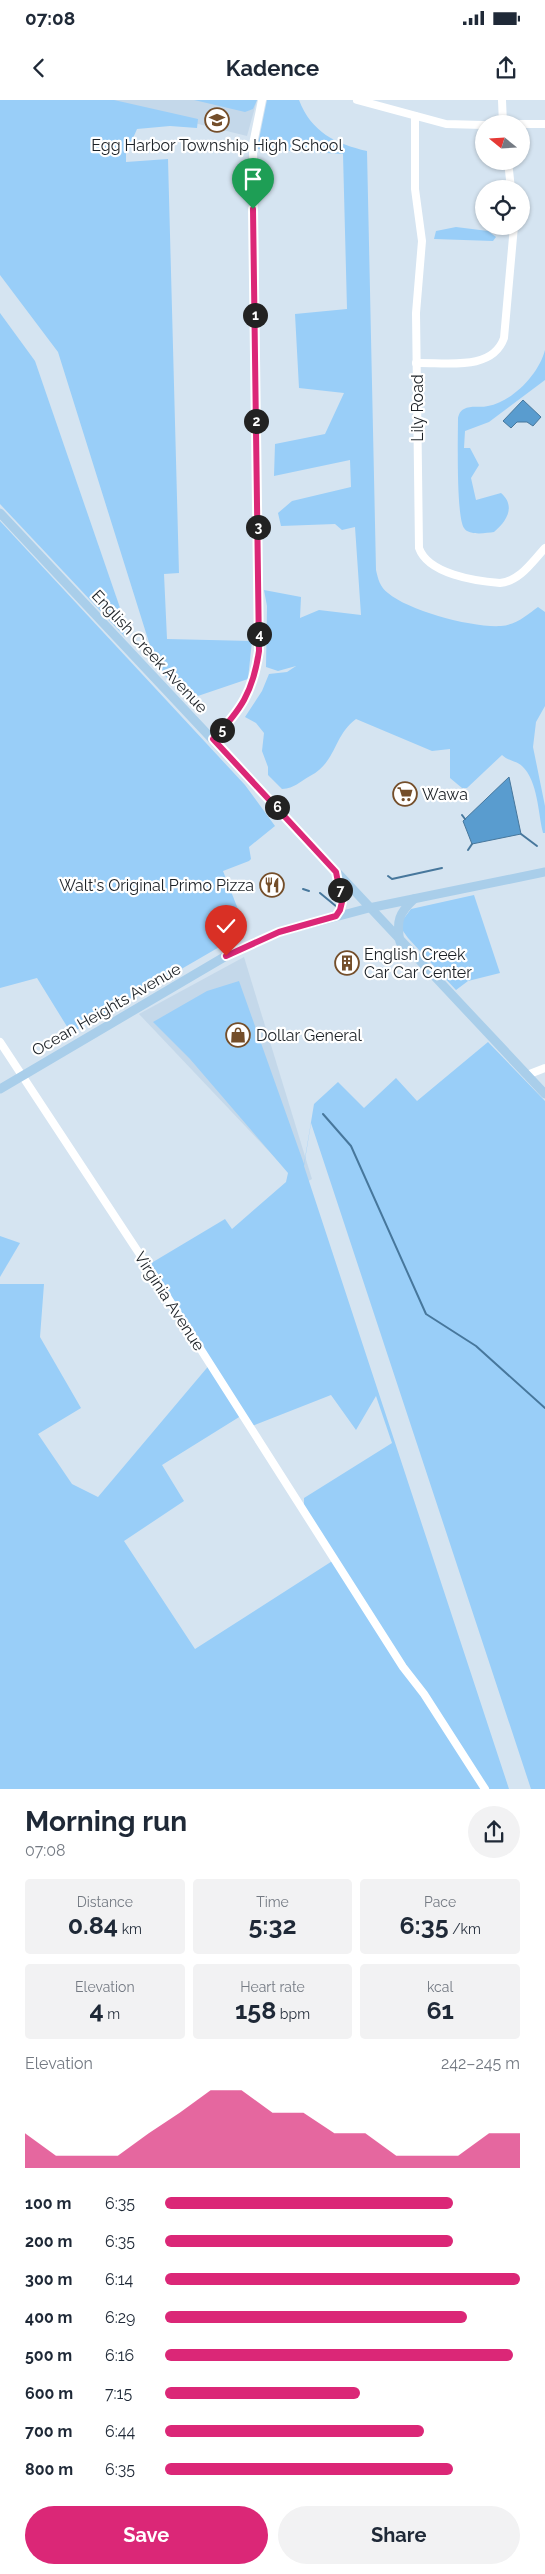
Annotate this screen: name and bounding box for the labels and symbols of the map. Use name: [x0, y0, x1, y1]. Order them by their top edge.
school or university icon: Egg Harbor Township High School: [204, 107, 230, 133]
north arrow: [475, 115, 530, 170]
place label: Egg Harbor Township High School: [91, 136, 343, 155]
pin: [232, 158, 274, 209]
pin: 1: [242, 302, 268, 328]
street label: Lily Road: [408, 374, 427, 442]
pin: 2: [244, 408, 268, 434]
pin: 3: [246, 514, 270, 540]
street label: English Creek Avenue: [88, 586, 212, 717]
pin: 4: [246, 622, 272, 646]
pin: 5: [210, 718, 234, 742]
supermarket icon: Wawa: [392, 781, 418, 807]
place label: Wawa: [422, 785, 468, 804]
pin: 6: [264, 794, 290, 820]
restaurant icon: Walt's Original Primo Pizza: [259, 872, 285, 898]
place label: Walt's Original Primo Pizza: [59, 876, 254, 895]
pin: 7: [328, 878, 352, 902]
pin: [205, 905, 247, 956]
place label: English Creek Car Car Center: [364, 945, 472, 982]
building icon: English Creek Car Car Center: [334, 950, 360, 976]
street label: Ocean Heights Avenue: [28, 959, 184, 1060]
shop icon: Dollar General: [225, 1022, 251, 1048]
place label: Dollar General: [256, 1026, 363, 1045]
street label: Virginia Avenue: [130, 1248, 209, 1354]

